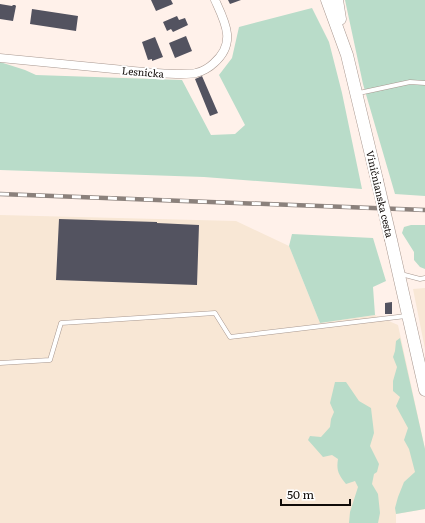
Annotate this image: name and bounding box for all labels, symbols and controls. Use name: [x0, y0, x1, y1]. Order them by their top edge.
street label: Lesnícka: [121, 62, 165, 81]
street label: Viničnianska cesta: [363, 149, 398, 240]
scale bar: [281, 481, 350, 507]
text: 50 m: [287, 485, 314, 503]

